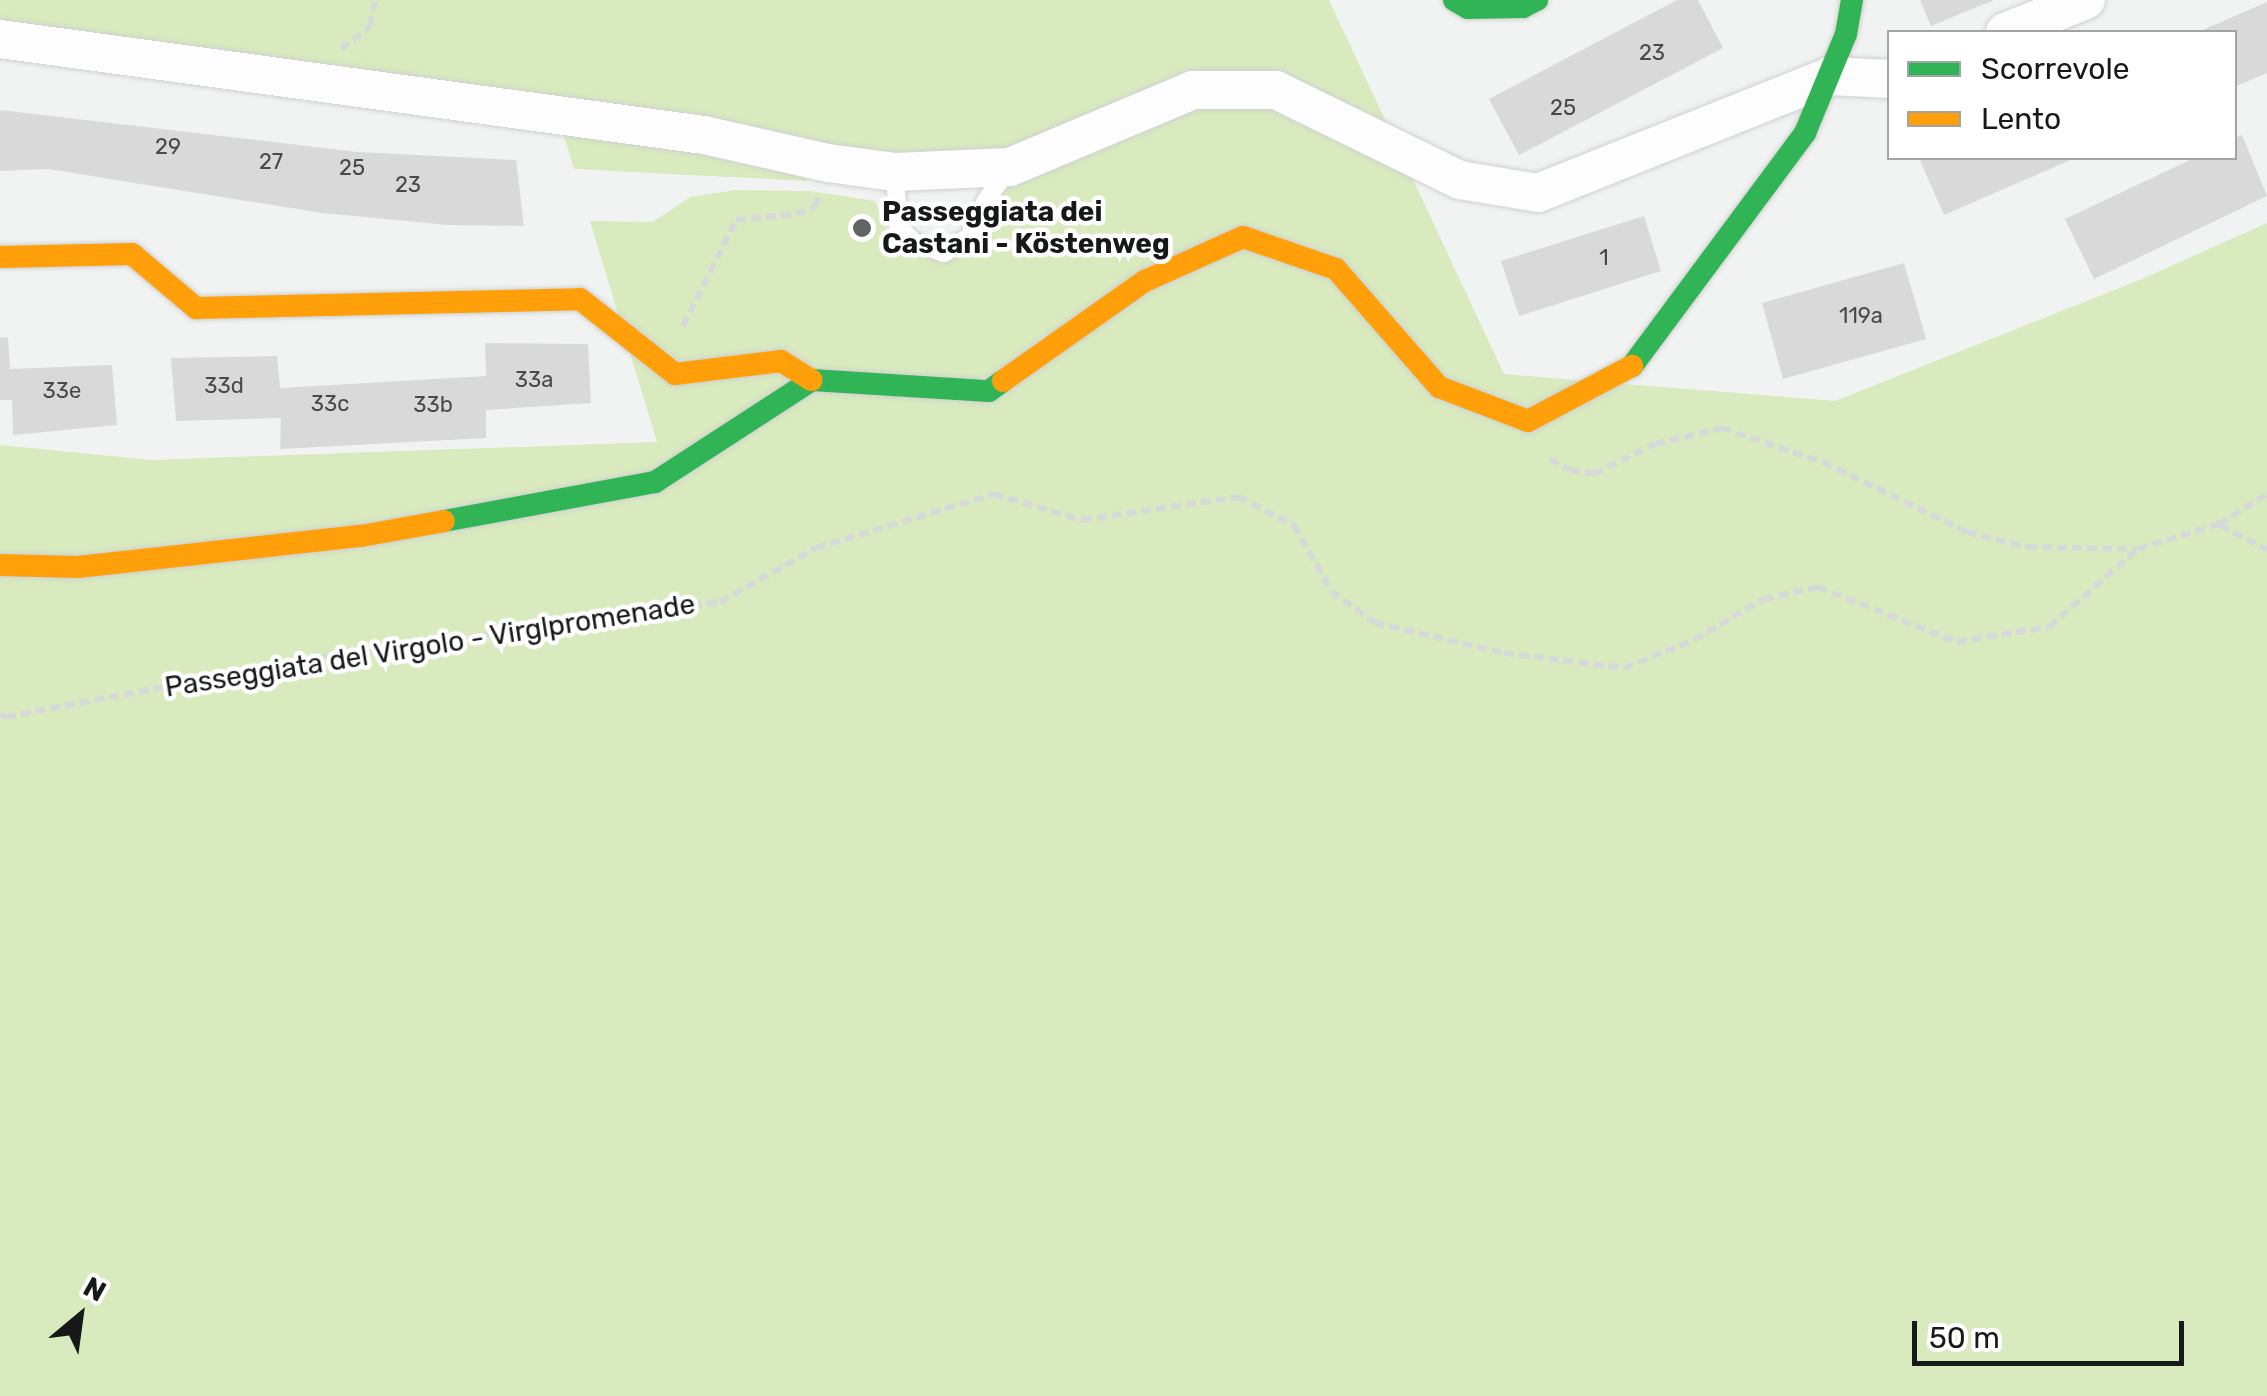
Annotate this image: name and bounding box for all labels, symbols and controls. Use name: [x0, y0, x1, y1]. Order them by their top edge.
legend: [1887, 30, 2237, 160]
house number: 23: [1639, 40, 1665, 66]
text: Scorrevole: [1981, 51, 2130, 87]
house number: 25: [1550, 95, 1576, 121]
text: Lento: [1981, 101, 2061, 137]
house number: 29: [155, 134, 181, 160]
house number: 27: [259, 149, 283, 175]
house number: 25: [339, 155, 365, 181]
house number: 23: [395, 172, 421, 198]
place label: Passeggiata dei Castani - Köstenweg: [882, 195, 1170, 261]
marker: Passeggiata dei Castani - Köstenweg: [851, 217, 873, 239]
house number: 1: [1599, 245, 1609, 271]
house number: 119a: [1839, 303, 1883, 329]
house number: 33a: [515, 367, 553, 393]
house number: 33d: [204, 373, 244, 399]
house number: 33e: [43, 378, 81, 404]
house number: 33c: [311, 391, 349, 417]
house number: 33b: [413, 392, 453, 418]
street label: Passeggiata del Virgolo - Virglpromenade: [162, 587, 698, 705]
north arrow: [30, 1266, 130, 1366]
text: N: [78, 1270, 112, 1309]
scale bar: [1917, 1301, 2190, 1363]
text: 50 m: [1929, 1320, 2000, 1356]

